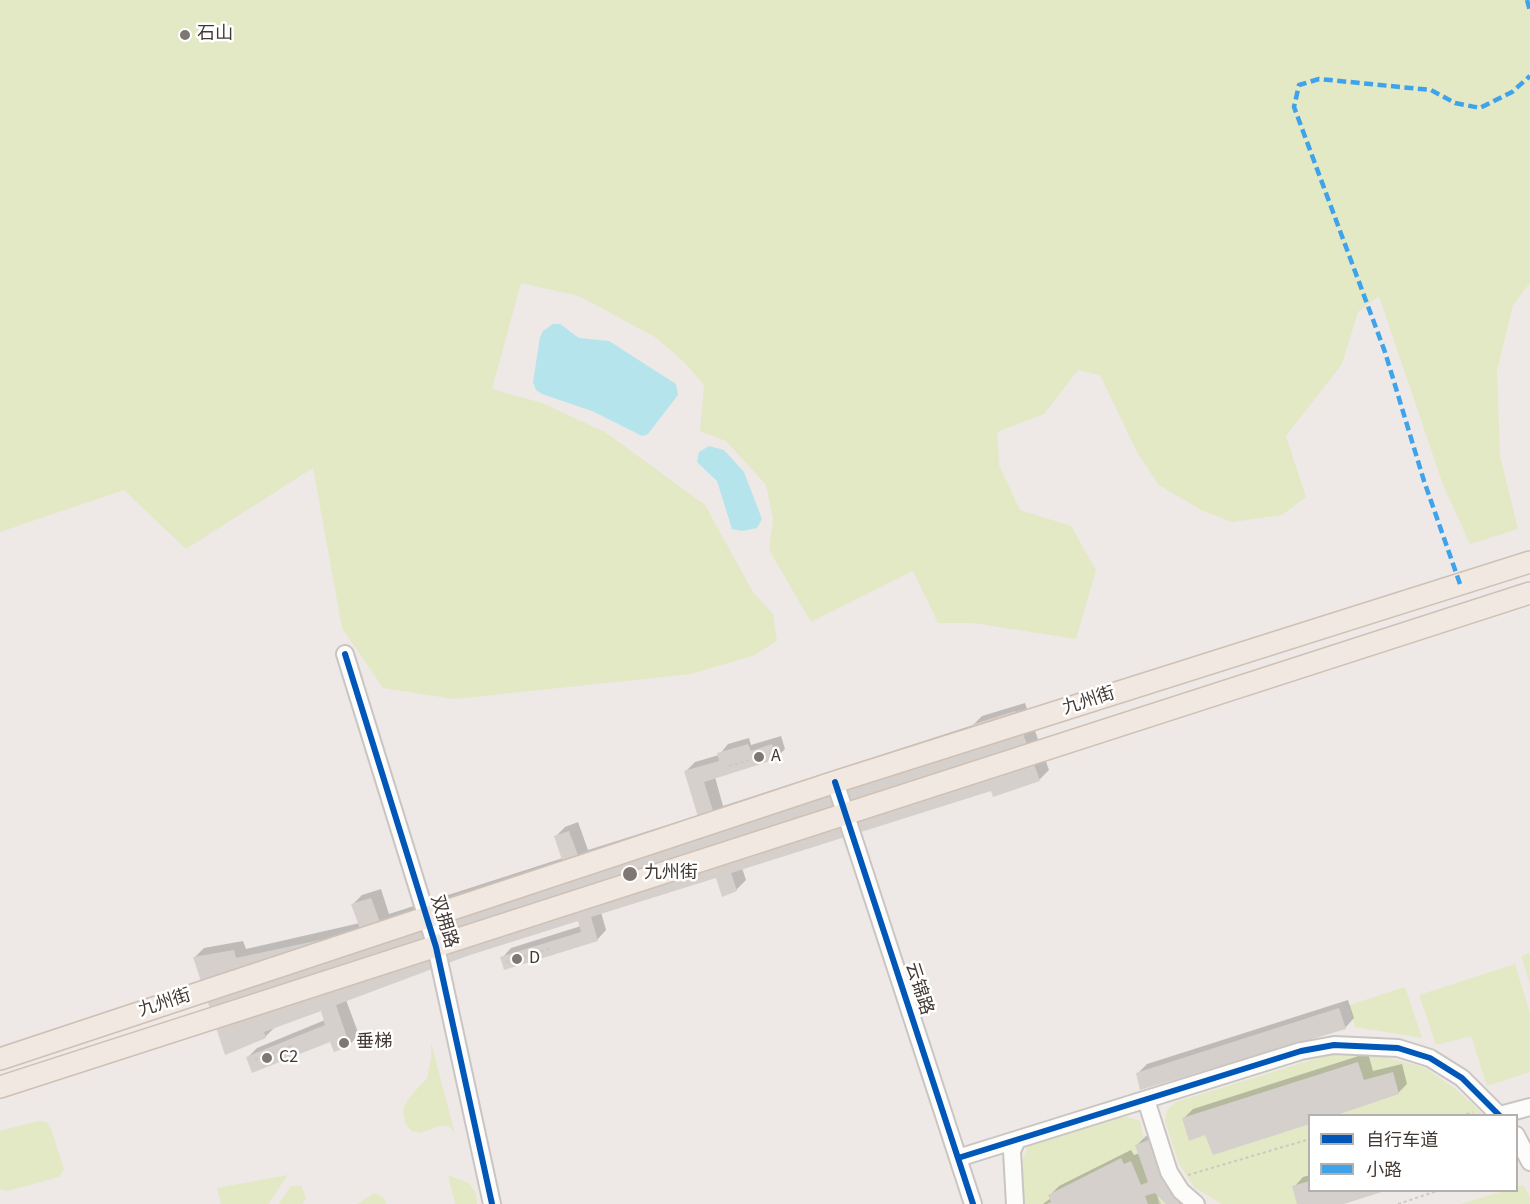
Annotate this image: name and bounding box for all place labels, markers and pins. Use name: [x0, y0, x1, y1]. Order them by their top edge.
place label: 石山: [197, 24, 233, 46]
marker: 石山: [178, 28, 192, 42]
place label: A: [771, 746, 781, 768]
marker: A: [752, 750, 766, 764]
place label: 九州街: [644, 863, 698, 885]
marker: 九州街: [621, 865, 639, 883]
place label: D: [529, 948, 540, 970]
marker: D: [510, 952, 524, 966]
place label: 垂梯: [356, 1032, 392, 1054]
marker: 垂梯: [337, 1036, 351, 1050]
place label: C2: [279, 1047, 298, 1069]
marker: C2: [260, 1051, 274, 1065]

